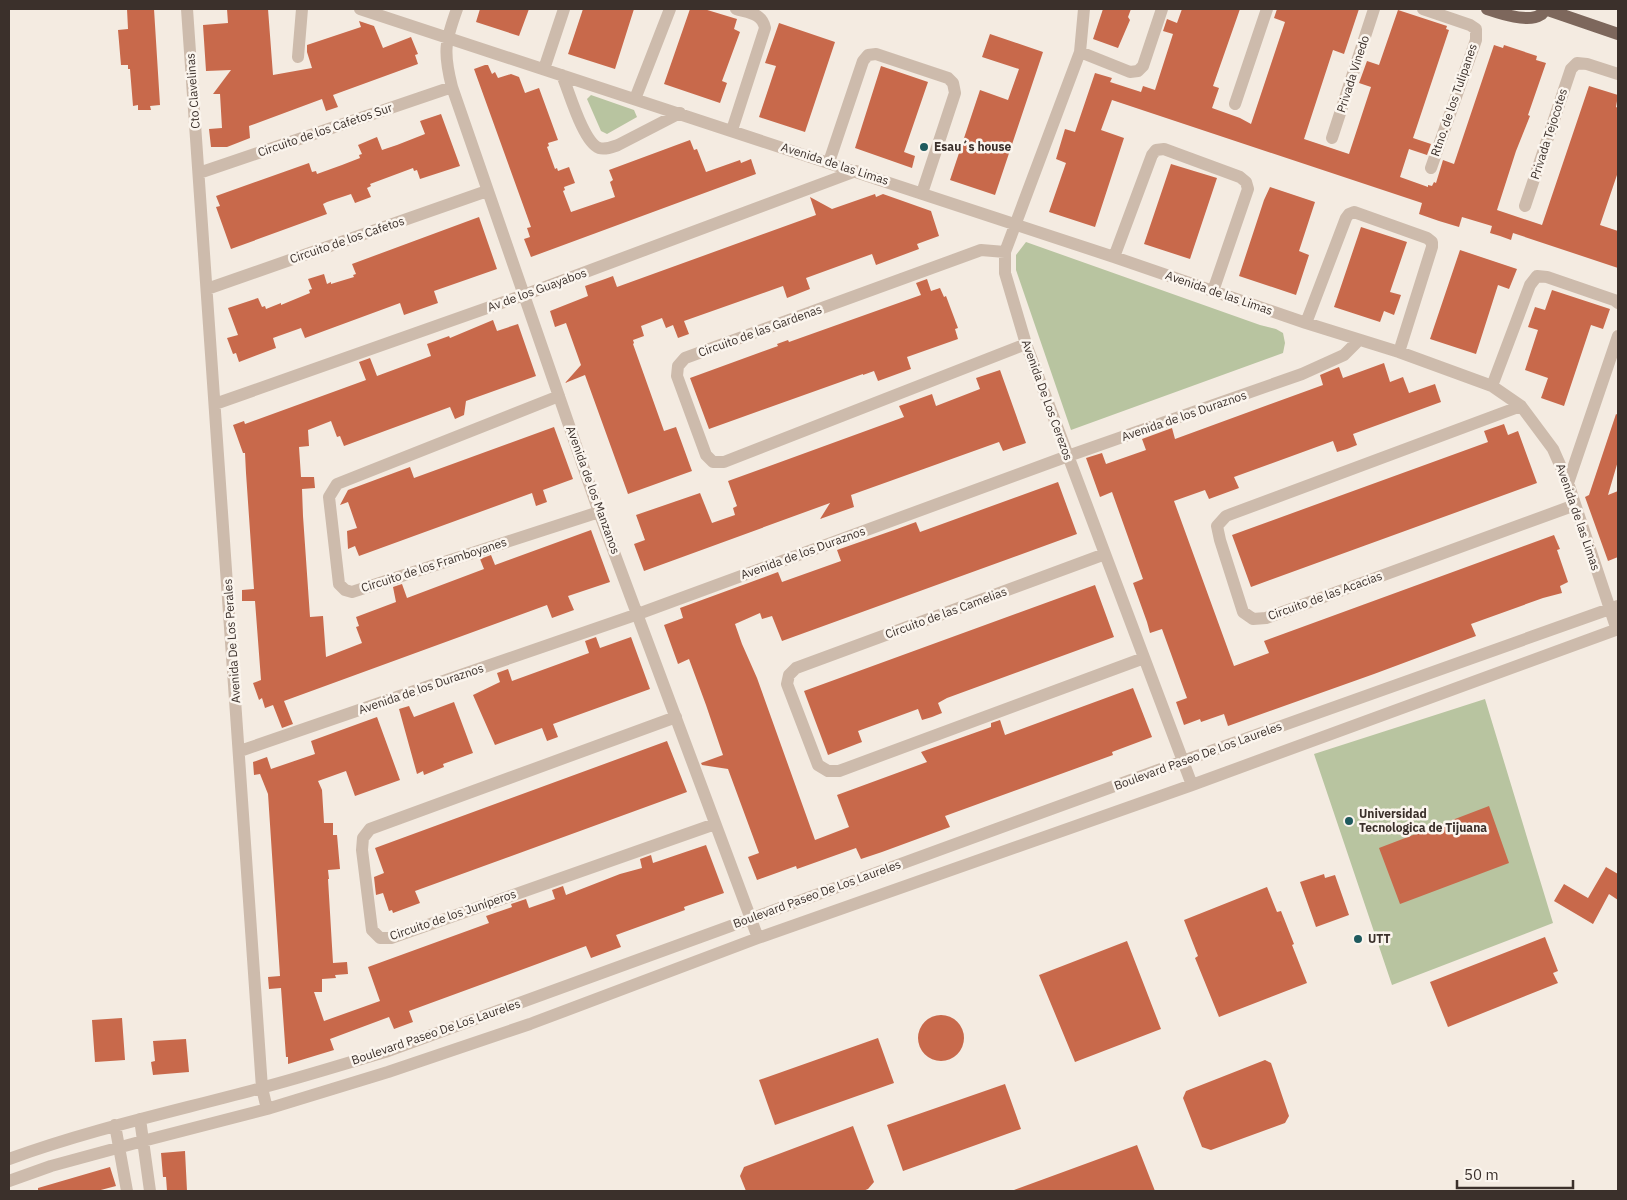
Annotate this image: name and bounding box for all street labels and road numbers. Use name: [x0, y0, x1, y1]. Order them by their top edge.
street label: Privada Vinedo: [1333, 33, 1372, 114]
street label: Rtno. de los Tulipanes: [1427, 41, 1480, 158]
street label: Cto Clavelinas: [182, 52, 203, 129]
street label: Privada Tejocotes: [1527, 86, 1570, 181]
street label: Circuito de los Cafetos Sur: [256, 99, 395, 160]
street label: Avenida de las Limas: [779, 139, 891, 188]
street label: Circuito de los Cafetos: [287, 213, 406, 266]
street label: Av de los Guayabos: [485, 265, 589, 314]
street label: Avenida de las Limas: [1164, 267, 1275, 318]
street label: Circuito de las Gardenas: [696, 301, 824, 360]
street label: Avenida De Los Cerezos: [1019, 337, 1076, 462]
street label: Avenida de los Duraznos: [1119, 387, 1249, 444]
street label: Avenida de los Manzanos: [563, 424, 624, 556]
street label: Avenida de las Limas: [1553, 461, 1604, 573]
street label: Avenida de los Duraznos: [738, 523, 867, 582]
street label: Circuito de los Framboyanes: [359, 534, 509, 595]
street label: Circuito de las Acacias: [1266, 568, 1384, 623]
street label: Avenida De Los Perales: [220, 578, 243, 704]
street label: Circuito de las Camelias: [883, 583, 1009, 642]
street label: Avenida de los Duraznos: [356, 660, 486, 717]
street label: Boulevard Paseo De Los Laureles: [1112, 718, 1284, 793]
street label: Boulevard Paseo De Los Laureles: [731, 856, 903, 931]
street label: Circuito de los Juníperos: [388, 886, 518, 943]
street label: Boulevard Paseo De Los Laureles: [349, 995, 522, 1068]

